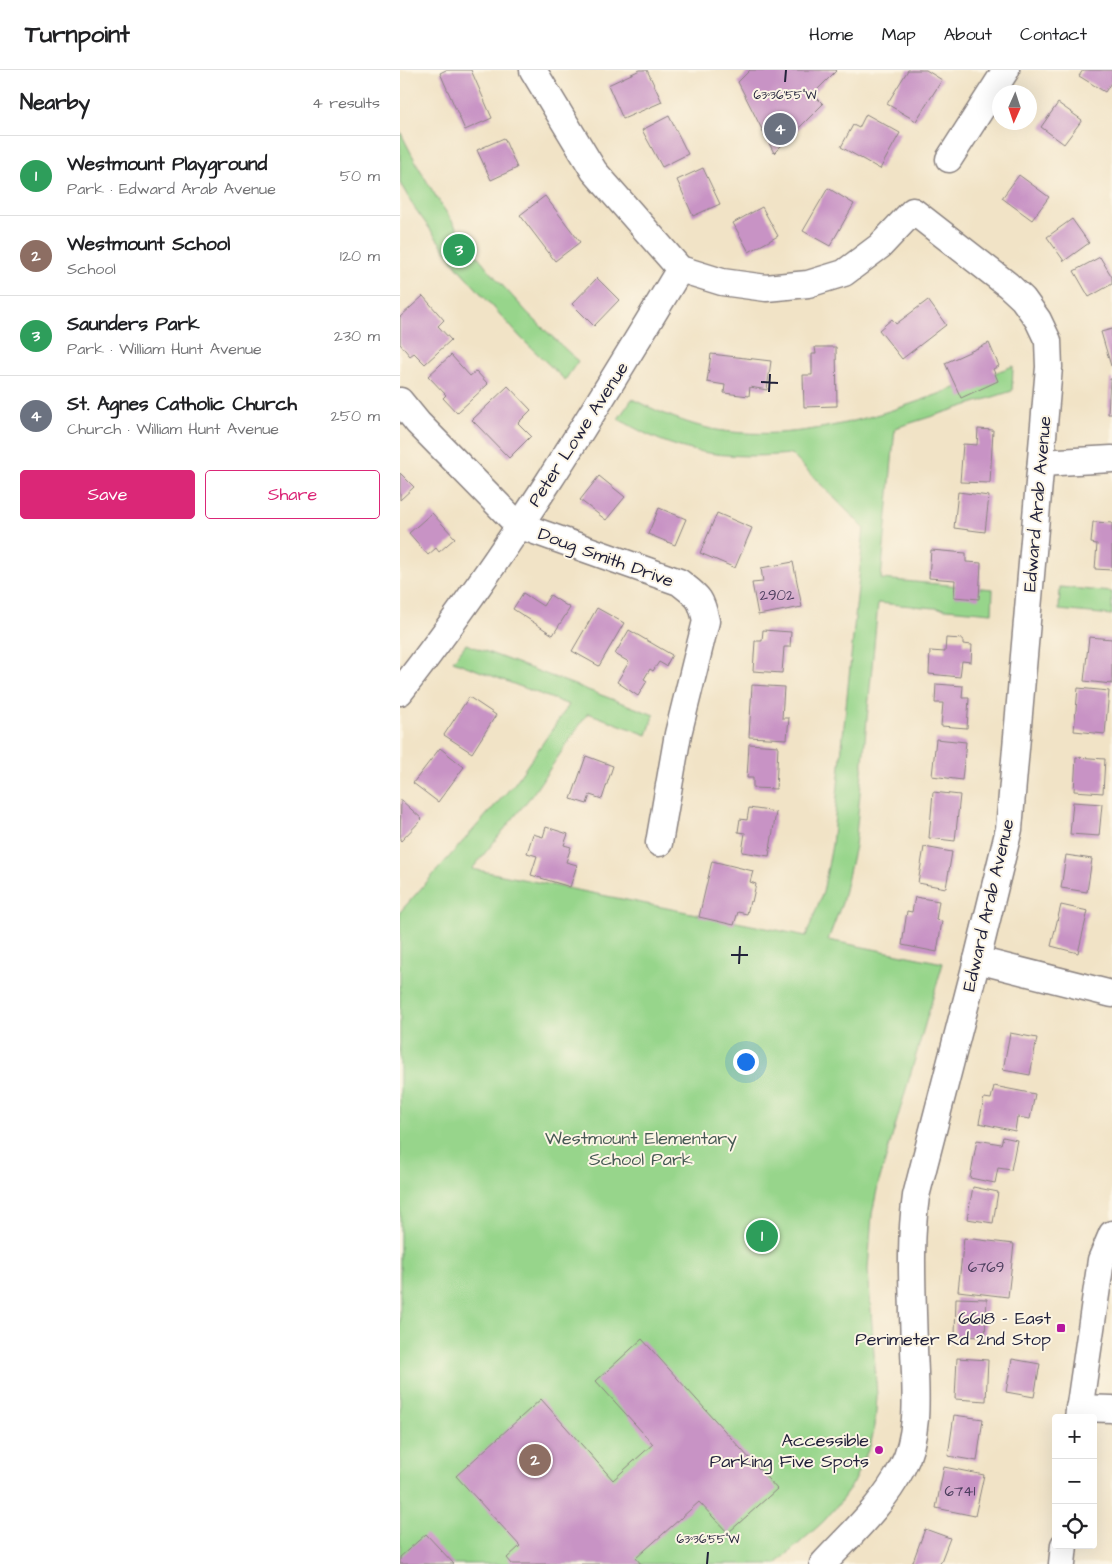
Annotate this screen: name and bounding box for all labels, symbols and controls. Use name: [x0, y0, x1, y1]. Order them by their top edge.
text: Turnpoint: [25, 18, 130, 52]
text: Home: [809, 22, 854, 47]
text: Map: [882, 22, 916, 47]
text: About: [944, 22, 992, 47]
text: Contact: [1020, 22, 1087, 47]
north arrow: [992, 85, 1037, 130]
text: 63°36'55"W: [754, 87, 817, 104]
text: Nearby: [20, 88, 90, 117]
text: 4 results: [312, 92, 380, 114]
pin: 4: [764, 110, 796, 148]
text: Westmount Playground: [67, 151, 267, 178]
text: 1: [35, 165, 37, 187]
text: 50 m: [340, 165, 380, 187]
text: Park · Edward Arab Avenue: [67, 178, 276, 200]
text: Westmount School: [67, 231, 230, 258]
pin: 3: [443, 231, 475, 269]
text: 2: [31, 245, 41, 267]
text: 120 m: [340, 245, 380, 267]
text: School: [67, 258, 116, 280]
text: Saunders Park: [67, 311, 200, 338]
text: 3: [32, 325, 40, 347]
text: 230 m: [334, 325, 380, 347]
text: Park · William Hunt Avenue: [67, 338, 262, 360]
street label: Peter Lowe Avenue: [522, 357, 635, 512]
text: St. Agnes Catholic Church: [67, 391, 297, 418]
text: 4: [31, 405, 41, 427]
text: 250 m: [331, 405, 380, 427]
street label: Edward Arab Avenue: [1017, 415, 1058, 593]
text: Church · William Hunt Avenue: [67, 418, 279, 440]
button: Save: [20, 470, 195, 519]
button: Share: [205, 470, 380, 519]
street label: Doug Smith Drive: [534, 521, 677, 595]
house number: 2902: [759, 585, 795, 606]
street label: Edward Arab Avenue: [956, 816, 1021, 994]
your location: [733, 1049, 759, 1075]
park label: Westmount Elementary School Park: [545, 1126, 737, 1172]
pin: 1: [746, 1217, 778, 1255]
house number: 6769: [968, 1257, 1004, 1278]
place label: 6618 - East Perimeter Rd 2nd Stop: [855, 1306, 1052, 1352]
marker: 6618 - East Perimeter Rd 2nd Stop: [1055, 1322, 1067, 1334]
map controls: [1052, 1414, 1097, 1549]
button: +: [1052, 1414, 1097, 1459]
place label: Accessible Parking Five Spots: [710, 1428, 869, 1475]
pin: 2: [519, 1441, 551, 1479]
marker: Accessible Parking Five Spots: [873, 1444, 885, 1456]
button: −: [1052, 1459, 1097, 1504]
house number: 6741: [945, 1481, 975, 1502]
button: locate: [1052, 1504, 1097, 1549]
text: 63°36'55"W: [677, 1531, 740, 1548]

